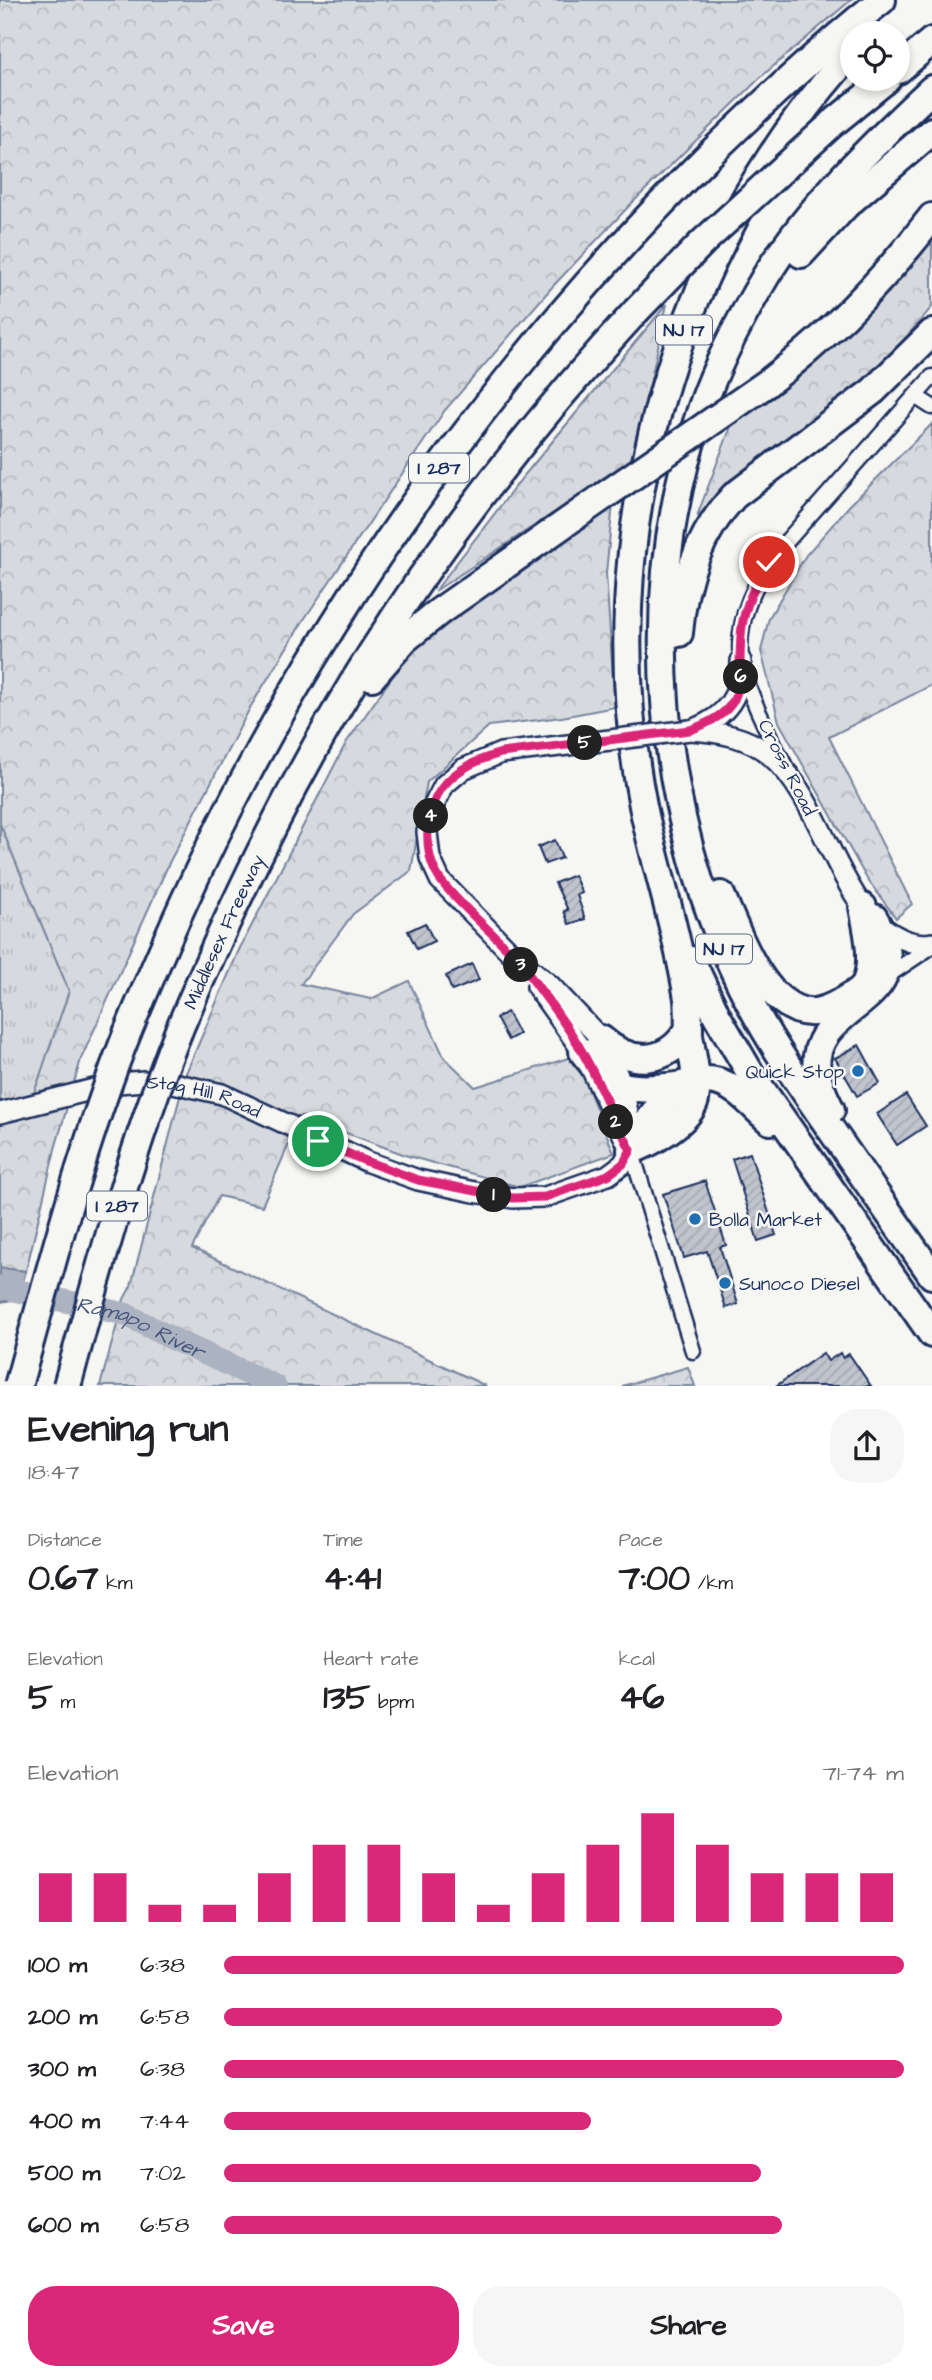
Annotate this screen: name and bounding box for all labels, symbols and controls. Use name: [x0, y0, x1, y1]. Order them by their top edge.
map controls: [840, 21, 910, 91]
button: locate: [840, 21, 910, 91]
road number: NJ 17: [656, 316, 712, 344]
road number: I 287: [409, 454, 469, 482]
pin: [739, 532, 799, 592]
icon: check: [750, 543, 788, 581]
pin: 6: [724, 660, 758, 694]
text: 6: [735, 663, 746, 690]
street label: Cross Road: [751, 715, 823, 821]
pin: 5: [568, 726, 602, 760]
text: 5: [578, 729, 591, 756]
pin: 4: [414, 798, 448, 834]
text: 4: [424, 802, 437, 829]
street label: Middlesex Freeway: [178, 850, 273, 1014]
road number: NJ 17: [696, 934, 752, 964]
pin: 3: [504, 948, 538, 982]
text: 3: [516, 951, 525, 978]
place label: Quick Stop: [745, 1059, 844, 1086]
marker: Quick Stop: [850, 1063, 866, 1079]
street label: Stag Hill Road: [146, 1069, 266, 1126]
pin: 2: [598, 1104, 634, 1140]
text: 2: [610, 1108, 621, 1135]
pin: [288, 1111, 348, 1171]
icon: arrive: [299, 1122, 337, 1160]
pin: 1: [476, 1178, 512, 1212]
text: 1: [492, 1181, 495, 1208]
road number: I 287: [87, 1191, 147, 1220]
place label: Bolla Market: [709, 1207, 822, 1234]
marker: Bolla Market: [687, 1211, 703, 1227]
place label: Sunoco Diesel: [739, 1271, 860, 1298]
marker: Sunoco Diesel: [717, 1275, 733, 1291]
water label: Ramapo River: [74, 1290, 211, 1368]
text: Evening run: [28, 1404, 229, 1456]
button: share: [830, 1409, 904, 1483]
text: 18:47: [28, 1456, 80, 1488]
text: Distance: [28, 1527, 102, 1554]
text: Time: [323, 1527, 363, 1554]
text: Pace: [619, 1527, 663, 1554]
text: 0.67: [28, 1554, 98, 1603]
text: 4:41: [323, 1554, 381, 1603]
text: 7:00: [619, 1554, 690, 1603]
text: km: [98, 1570, 133, 1597]
text: /km: [690, 1570, 733, 1597]
text: Elevation: [28, 1646, 103, 1673]
text: Heart rate: [323, 1646, 419, 1673]
text: kcal: [619, 1646, 655, 1673]
text: 5: [28, 1673, 53, 1722]
text: 135: [323, 1673, 370, 1722]
text: 46: [619, 1673, 664, 1722]
text: m: [53, 1689, 75, 1716]
text: bpm: [370, 1689, 414, 1716]
text: Elevation: [28, 1757, 119, 1789]
text: 71–74 m: [823, 1757, 904, 1789]
text: 100 m: [28, 1949, 87, 1981]
text: 6:38: [140, 1949, 185, 1981]
text: 200 m: [28, 2001, 97, 2033]
text: 6:58: [140, 2001, 189, 2033]
text: 300 m: [28, 2053, 96, 2085]
text: 6:38: [140, 2053, 185, 2085]
text: 400 m: [28, 2105, 100, 2137]
text: 7:44: [140, 2105, 189, 2137]
text: 500 m: [28, 2157, 100, 2189]
text: 7:02: [140, 2157, 186, 2189]
text: 600 m: [28, 2209, 99, 2241]
text: 6:58: [140, 2209, 189, 2241]
button: Save: [28, 2286, 459, 2366]
button: Share: [473, 2286, 904, 2366]

